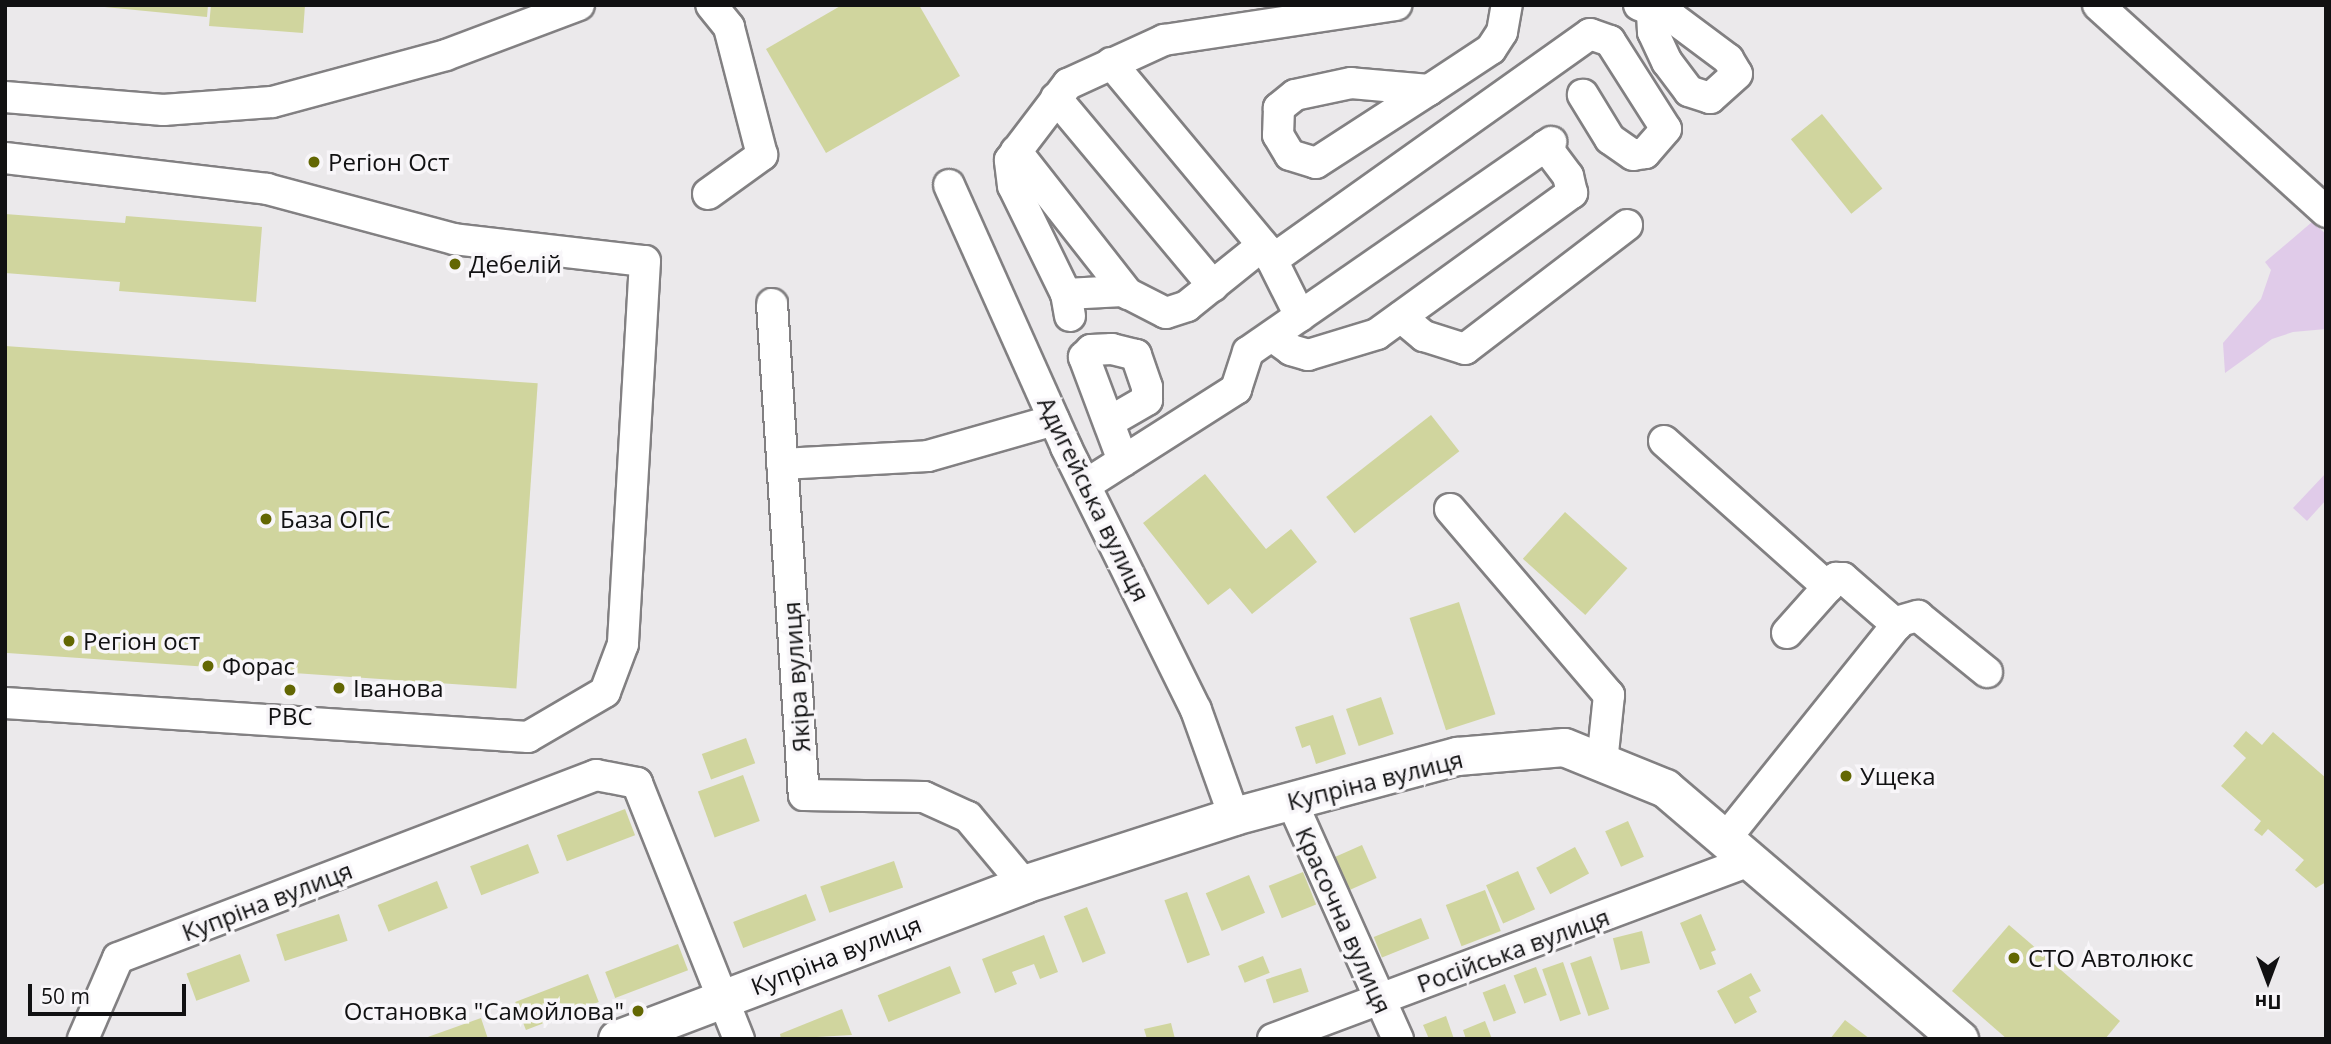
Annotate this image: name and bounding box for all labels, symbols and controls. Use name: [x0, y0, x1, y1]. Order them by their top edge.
place label: Регіон Ост: [328, 148, 450, 176]
marker: Регіон Ост: [306, 154, 322, 170]
place label: Дебелій: [469, 250, 562, 278]
marker: Дебелій: [447, 256, 463, 272]
street label: Адигейська вулиця: [1032, 392, 1156, 606]
place label: База ОПС: [280, 505, 390, 533]
marker: База ОПС: [258, 511, 274, 527]
street label: Якіра вулиця: [776, 601, 816, 753]
place label: Регіон ост: [83, 627, 200, 655]
marker: Регіон ост: [61, 633, 77, 649]
place label: Форас: [222, 652, 295, 680]
marker: Форас: [200, 658, 216, 674]
place label: Іванова: [353, 674, 444, 702]
marker: Іванова: [331, 680, 347, 696]
marker: РВС: [282, 682, 298, 698]
place label: РВС: [267, 702, 313, 730]
street label: Купріна вулиця: [1284, 744, 1466, 816]
place label: Ущека: [1860, 762, 1936, 790]
marker: Ущека: [1838, 768, 1854, 784]
street label: Красочна вулиця: [1290, 822, 1398, 1018]
street label: Купріна вулиця: [178, 855, 356, 947]
street label: Російська вулиця: [1413, 902, 1613, 998]
street label: Купріна вулиця: [747, 909, 925, 1001]
place label: СТО Автолюкс: [2028, 944, 2193, 972]
north arrow: [2233, 946, 2303, 1016]
marker: СТО Автолюкс: [2006, 950, 2022, 966]
scale bar: [32, 970, 189, 1014]
text: 50 m: [41, 982, 90, 1010]
text: Пн: [2255, 989, 2281, 1015]
place label: Остановка "Самойлова": [344, 997, 624, 1025]
marker: Остановка "Самойлова": [630, 1003, 646, 1019]

